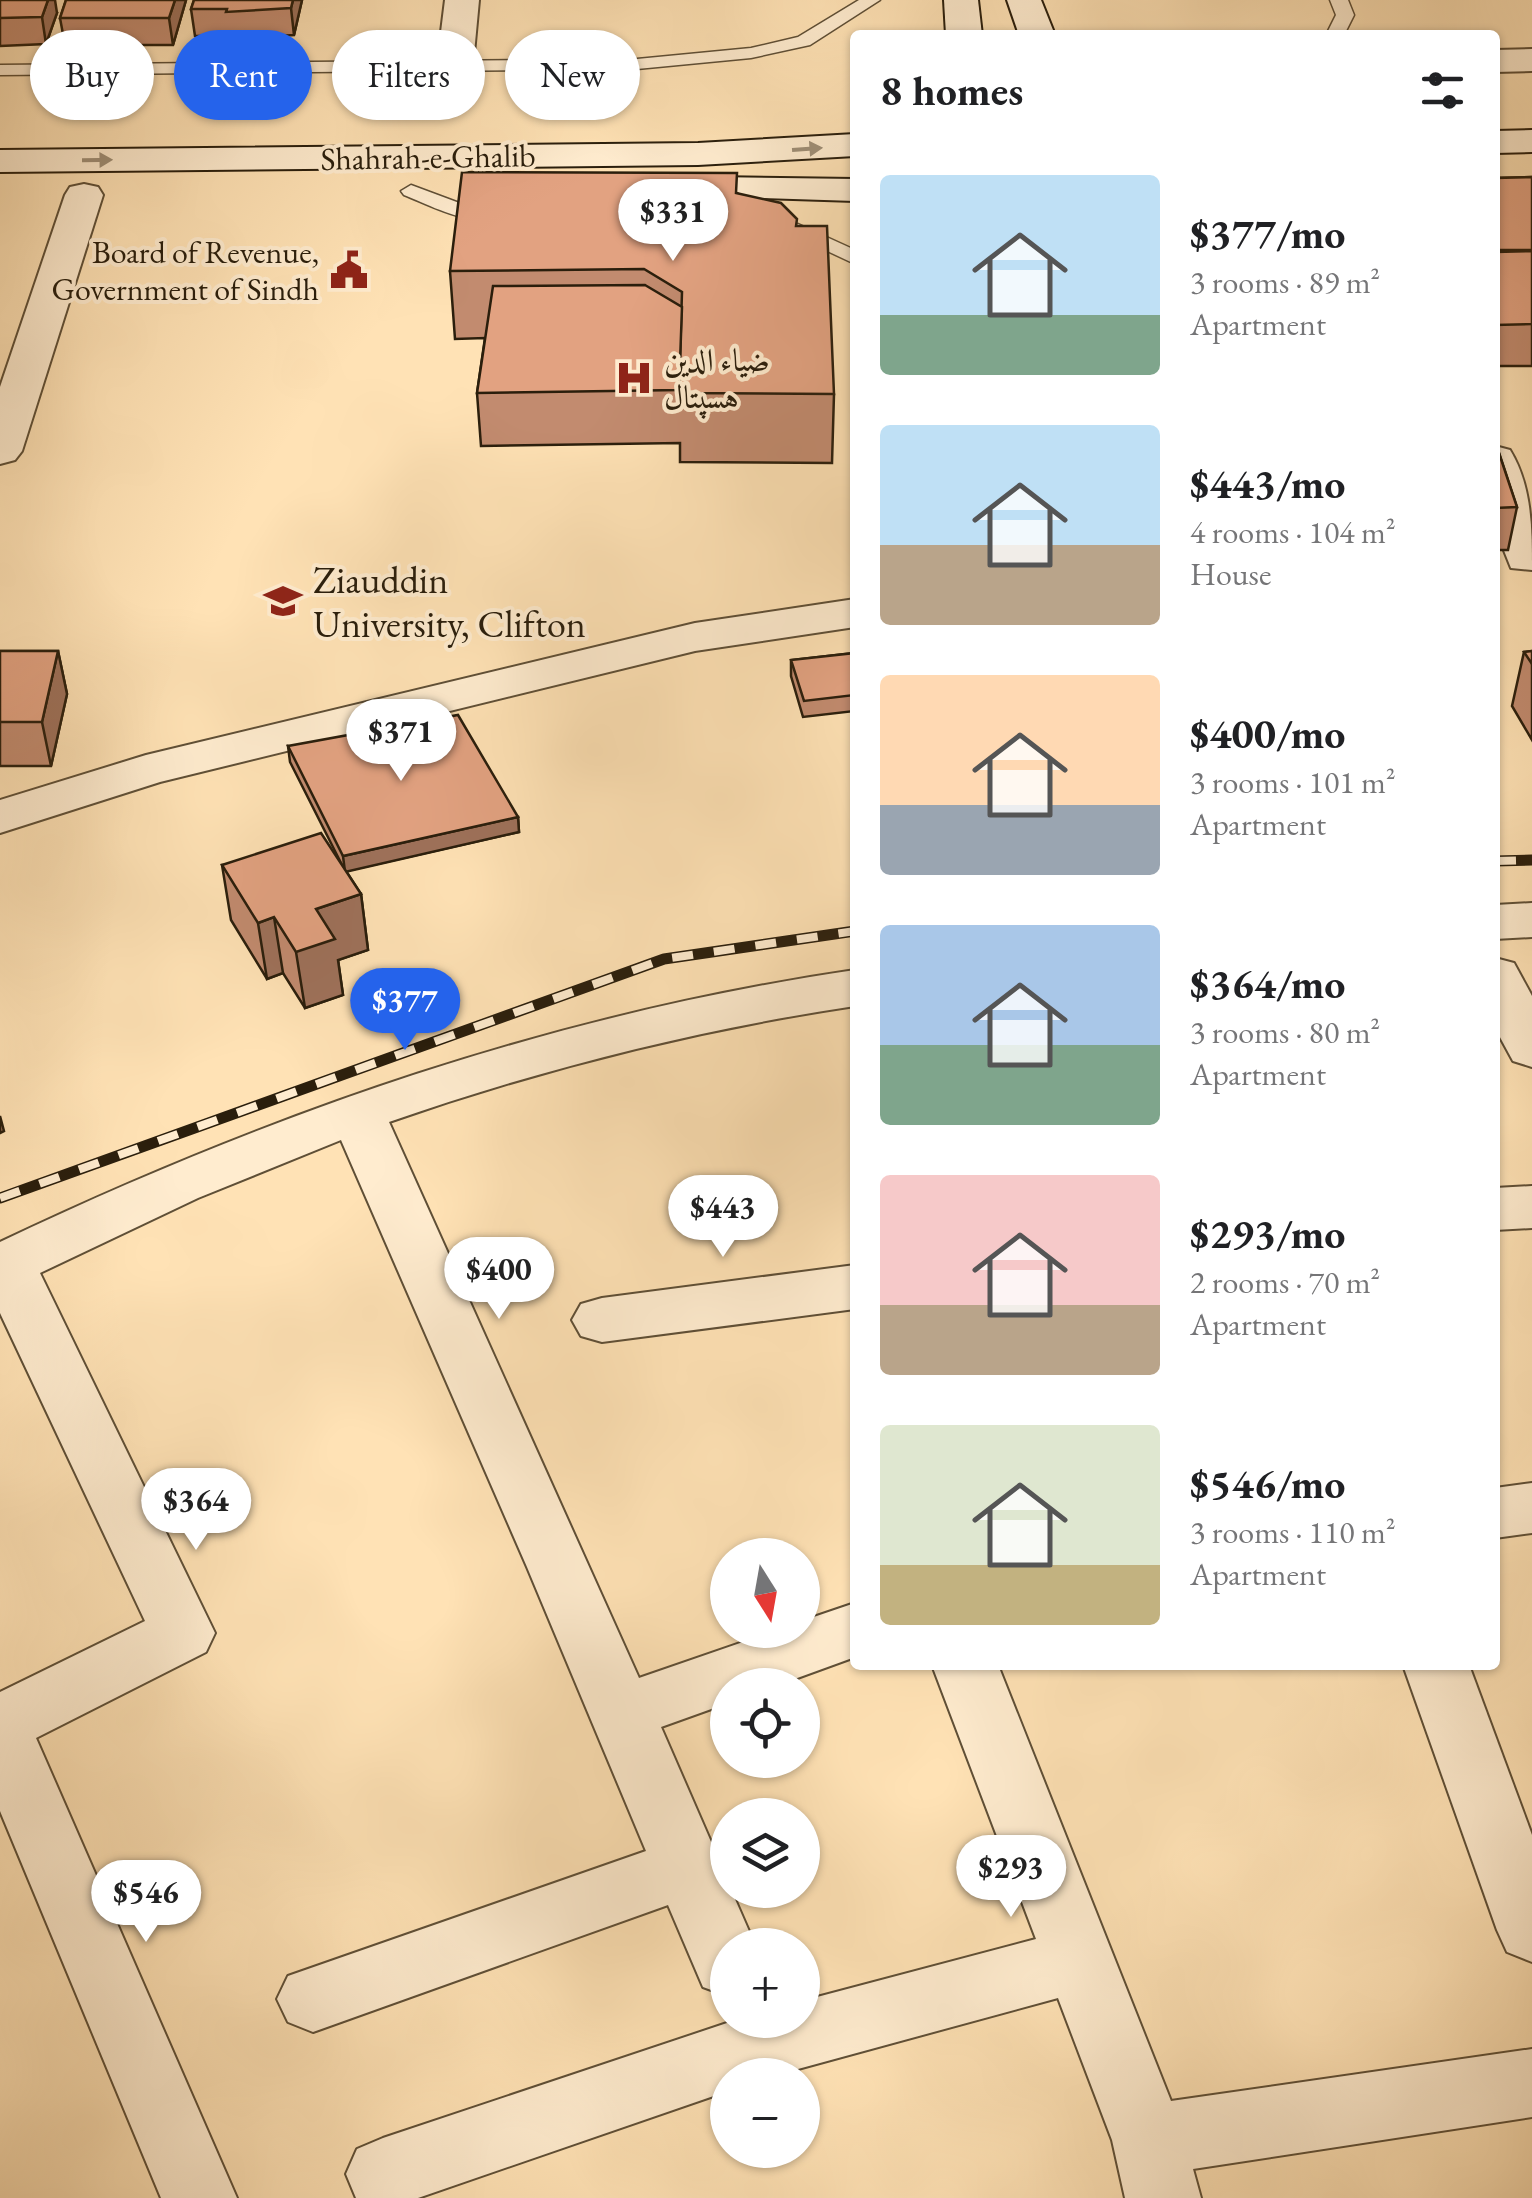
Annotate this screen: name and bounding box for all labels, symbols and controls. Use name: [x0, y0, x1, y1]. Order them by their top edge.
chip: Buy: [30, 30, 154, 120]
chip: Rent: [174, 30, 312, 120]
chip: Filters: [332, 30, 485, 120]
chip: New: [505, 30, 640, 120]
text: 8 homes: [880, 63, 1023, 118]
icon: filters: [1415, 63, 1470, 118]
street label: Shahrah-e-Ghalib: [320, 134, 536, 180]
one-way arrow: [792, 141, 824, 157]
one-way arrow: [82, 152, 114, 168]
pin: $331: [614, 179, 732, 264]
text: $331: [640, 190, 706, 232]
text: $377/mo: [1190, 206, 1346, 261]
icon: home: [960, 215, 1080, 335]
place label: Board of Revenue, Government of Sindh: [52, 231, 319, 310]
public building icon: Board of Revenue, Government of Sindh: [328, 249, 370, 291]
text: 3 rooms · 89 m²: [1190, 261, 1380, 303]
text: Apartment: [1190, 303, 1326, 345]
place label: ضیاء الدین ہسپتال: [664, 339, 770, 419]
hospital icon: ضیاء الدین ہسپتال: [613, 357, 655, 399]
text: $443/mo: [1190, 456, 1346, 511]
icon: home: [960, 465, 1080, 585]
text: 4 rooms · 104 m²: [1190, 511, 1396, 553]
text: House: [1190, 553, 1271, 595]
place label: Ziauddin University, Clifton: [313, 555, 586, 648]
school or university icon: Ziauddin University, Clifton: [262, 580, 304, 622]
pin: $371: [342, 699, 460, 784]
text: $400/mo: [1190, 706, 1346, 761]
text: $371: [368, 710, 434, 752]
icon: home: [960, 715, 1080, 835]
text: 3 rooms · 101 m²: [1190, 761, 1396, 803]
text: Apartment: [1190, 803, 1326, 845]
text: $364/mo: [1190, 956, 1346, 1011]
icon: home: [960, 965, 1080, 1085]
pin: $377: [346, 968, 464, 1053]
text: $377: [372, 979, 438, 1021]
text: 3 rooms · 80 m²: [1190, 1011, 1380, 1053]
text: Apartment: [1190, 1053, 1326, 1095]
pin: $443: [664, 1175, 782, 1260]
text: $443: [690, 1186, 756, 1228]
text: $293/mo: [1190, 1206, 1346, 1261]
icon: home: [960, 1215, 1080, 1335]
pin: $400: [440, 1237, 558, 1322]
text: $400: [466, 1248, 532, 1290]
text: 2 rooms · 70 m²: [1190, 1261, 1380, 1303]
text: Apartment: [1190, 1303, 1326, 1345]
text: $546/mo: [1190, 1456, 1346, 1511]
icon: home: [960, 1465, 1080, 1585]
pin: $364: [137, 1468, 255, 1553]
text: $364: [163, 1479, 229, 1521]
text: 3 rooms · 110 m²: [1190, 1511, 1396, 1553]
north arrow: [710, 1538, 820, 1648]
map controls: [710, 1538, 820, 2168]
text: Apartment: [1190, 1553, 1326, 1595]
button: locate: [710, 1668, 820, 1778]
button: layers: [710, 1798, 820, 1908]
pin: $293: [952, 1835, 1070, 1920]
text: $293: [978, 1846, 1044, 1888]
pin: $546: [87, 1860, 205, 1945]
text: $546: [113, 1871, 179, 1913]
button: +: [710, 1928, 820, 2038]
button: −: [710, 2058, 820, 2168]

